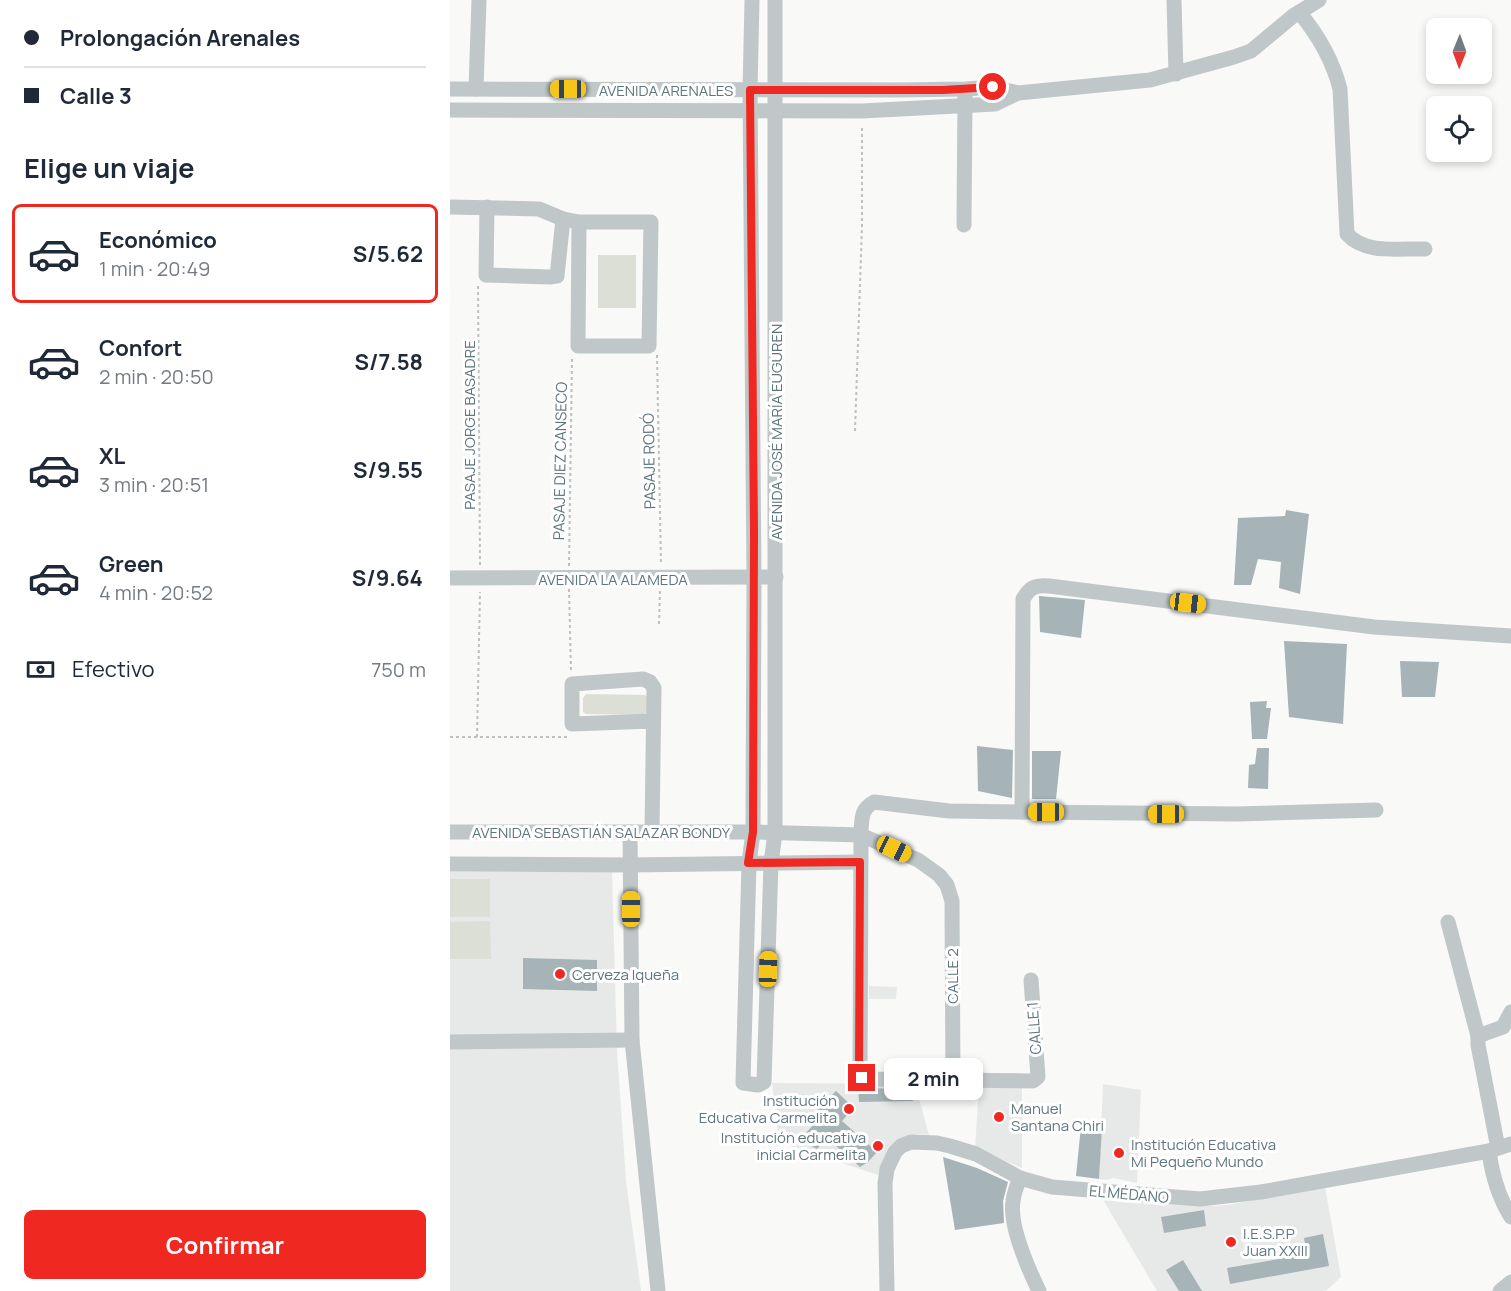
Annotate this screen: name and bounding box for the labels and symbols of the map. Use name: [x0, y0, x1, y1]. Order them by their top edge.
north arrow: [1426, 18, 1492, 84]
route start: [979, 73, 1006, 100]
car: [550, 80, 586, 98]
street label: AVENIDA ARENALES: [599, 80, 733, 101]
street label: AVENIDA JOSÉ MARÍA EUGUREN: [766, 324, 787, 540]
street label: PASAJE JORGE BASADRE: [459, 340, 480, 510]
street label: PASAJE DIEZ CANSECO: [548, 382, 572, 540]
street label: PASAJE RODÓ: [638, 413, 660, 509]
street label: AVENIDA LA ALAMEDA: [538, 569, 688, 590]
car: [1169, 592, 1207, 614]
car: [1028, 803, 1064, 821]
car: [1148, 805, 1184, 823]
street label: AVENIDA SEBASTIÁN SALAZAR BONDY: [472, 822, 731, 843]
car: [874, 833, 914, 865]
car: [622, 891, 640, 927]
street label: CALLE 2: [942, 948, 963, 1004]
car: [758, 951, 778, 987]
place label: Cerveza Iqueña: [572, 964, 679, 985]
marker: Cerveza Iqueña: [553, 967, 567, 981]
street label: CALLE 1: [1022, 1001, 1046, 1055]
callout: 2 min: [883, 1057, 982, 1099]
route end: [848, 1064, 875, 1091]
place label: Institución Educativa Carmelita: [699, 1090, 837, 1128]
place label: Manuel Santana Chiri: [1011, 1098, 1104, 1136]
marker: Institución Educativa Carmelita: [842, 1102, 856, 1116]
marker: Manuel Santana Chiri: [992, 1110, 1006, 1124]
place label: Institución educativa inicial Carmelita: [721, 1127, 866, 1165]
place label: Institución Educativa Mi Pequeño Mundo: [1131, 1134, 1276, 1172]
marker: Institución educativa inicial Carmelita: [871, 1139, 885, 1153]
marker: Institución Educativa Mi Pequeño Mundo: [1112, 1146, 1126, 1160]
street label: EL MÉDANO: [1088, 1180, 1170, 1208]
place label: I.E.S.P.P Juan XXIII: [1243, 1223, 1308, 1261]
marker: I.E.S.P.P Juan XXIII: [1224, 1235, 1238, 1249]

